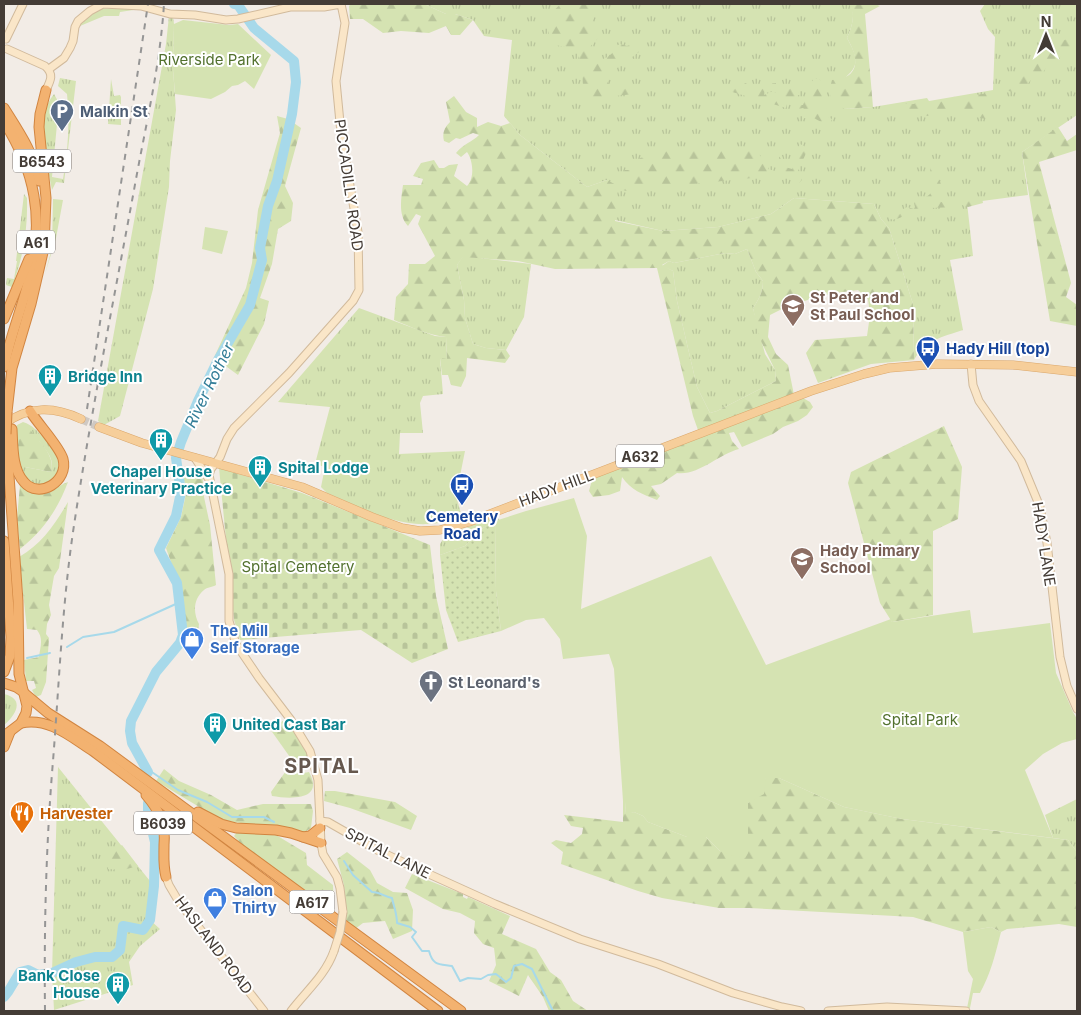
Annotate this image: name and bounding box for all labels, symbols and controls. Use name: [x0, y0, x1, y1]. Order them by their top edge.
north arrow: [1021, 10, 1071, 60]
text: N: [1041, 13, 1051, 30]
park label: Riverside Park: [158, 50, 261, 69]
parking icon: Malkin St: [49, 98, 75, 132]
place label: Malkin St: [80, 102, 148, 121]
street label: PICCADILLY ROAD: [330, 118, 368, 252]
road number: B6543: [13, 150, 71, 172]
road number: A61: [17, 230, 55, 253]
place label: St Peter and St Paul School: [810, 288, 915, 324]
school or university icon: St Peter and St Paul School: [780, 293, 806, 327]
bus stop icon: Hady Hill (top): [915, 335, 941, 369]
water label: River Rother: [180, 338, 239, 431]
place label: Hady Hill (top): [946, 339, 1050, 358]
building icon: Bridge Inn: [37, 363, 63, 397]
place label: Bridge Inn: [68, 367, 143, 386]
building icon: Chapel House Veterinary Practice: [148, 427, 174, 461]
road number: A632: [616, 444, 664, 468]
building icon: Spital Lodge: [247, 454, 273, 488]
place label: Spital Lodge: [278, 458, 369, 477]
place label: Chapel House Veterinary Practice: [90, 462, 232, 498]
street label: HADY HILL: [516, 465, 596, 511]
bus stop icon: Cemetery Road: [449, 472, 475, 506]
street label: HADY LANE: [1028, 500, 1060, 588]
place label: Cemetery Road: [426, 507, 498, 543]
place label: Hady Primary School: [820, 541, 920, 577]
school or university icon: Hady Primary School: [789, 546, 815, 580]
park label: Spital Cemetery: [241, 557, 355, 576]
place label: The Mill Self Storage: [210, 621, 300, 657]
shop icon: The Mill Self Storage: [179, 626, 205, 660]
church icon: St Leonard's: [418, 669, 444, 703]
place label: St Leonard's: [448, 673, 540, 692]
park label: Spital Park: [882, 710, 959, 729]
building icon: United Cast Bar: [202, 711, 228, 745]
place label: United Cast Bar: [232, 715, 346, 734]
district label: SPITAL: [284, 754, 360, 778]
restaurant icon: Harvester: [9, 800, 35, 834]
place label: Harvester: [40, 804, 113, 823]
road number: B6039: [134, 811, 192, 834]
street label: SPITAL LANE: [342, 823, 434, 883]
place label: Salon Thirty: [232, 881, 277, 917]
shop icon: Salon Thirty: [202, 886, 228, 920]
road number: A617: [290, 890, 334, 914]
street label: HASLAND ROAD: [171, 892, 257, 998]
place label: Bank Close House: [18, 966, 100, 1002]
building icon: Bank Close House: [105, 971, 131, 1005]

